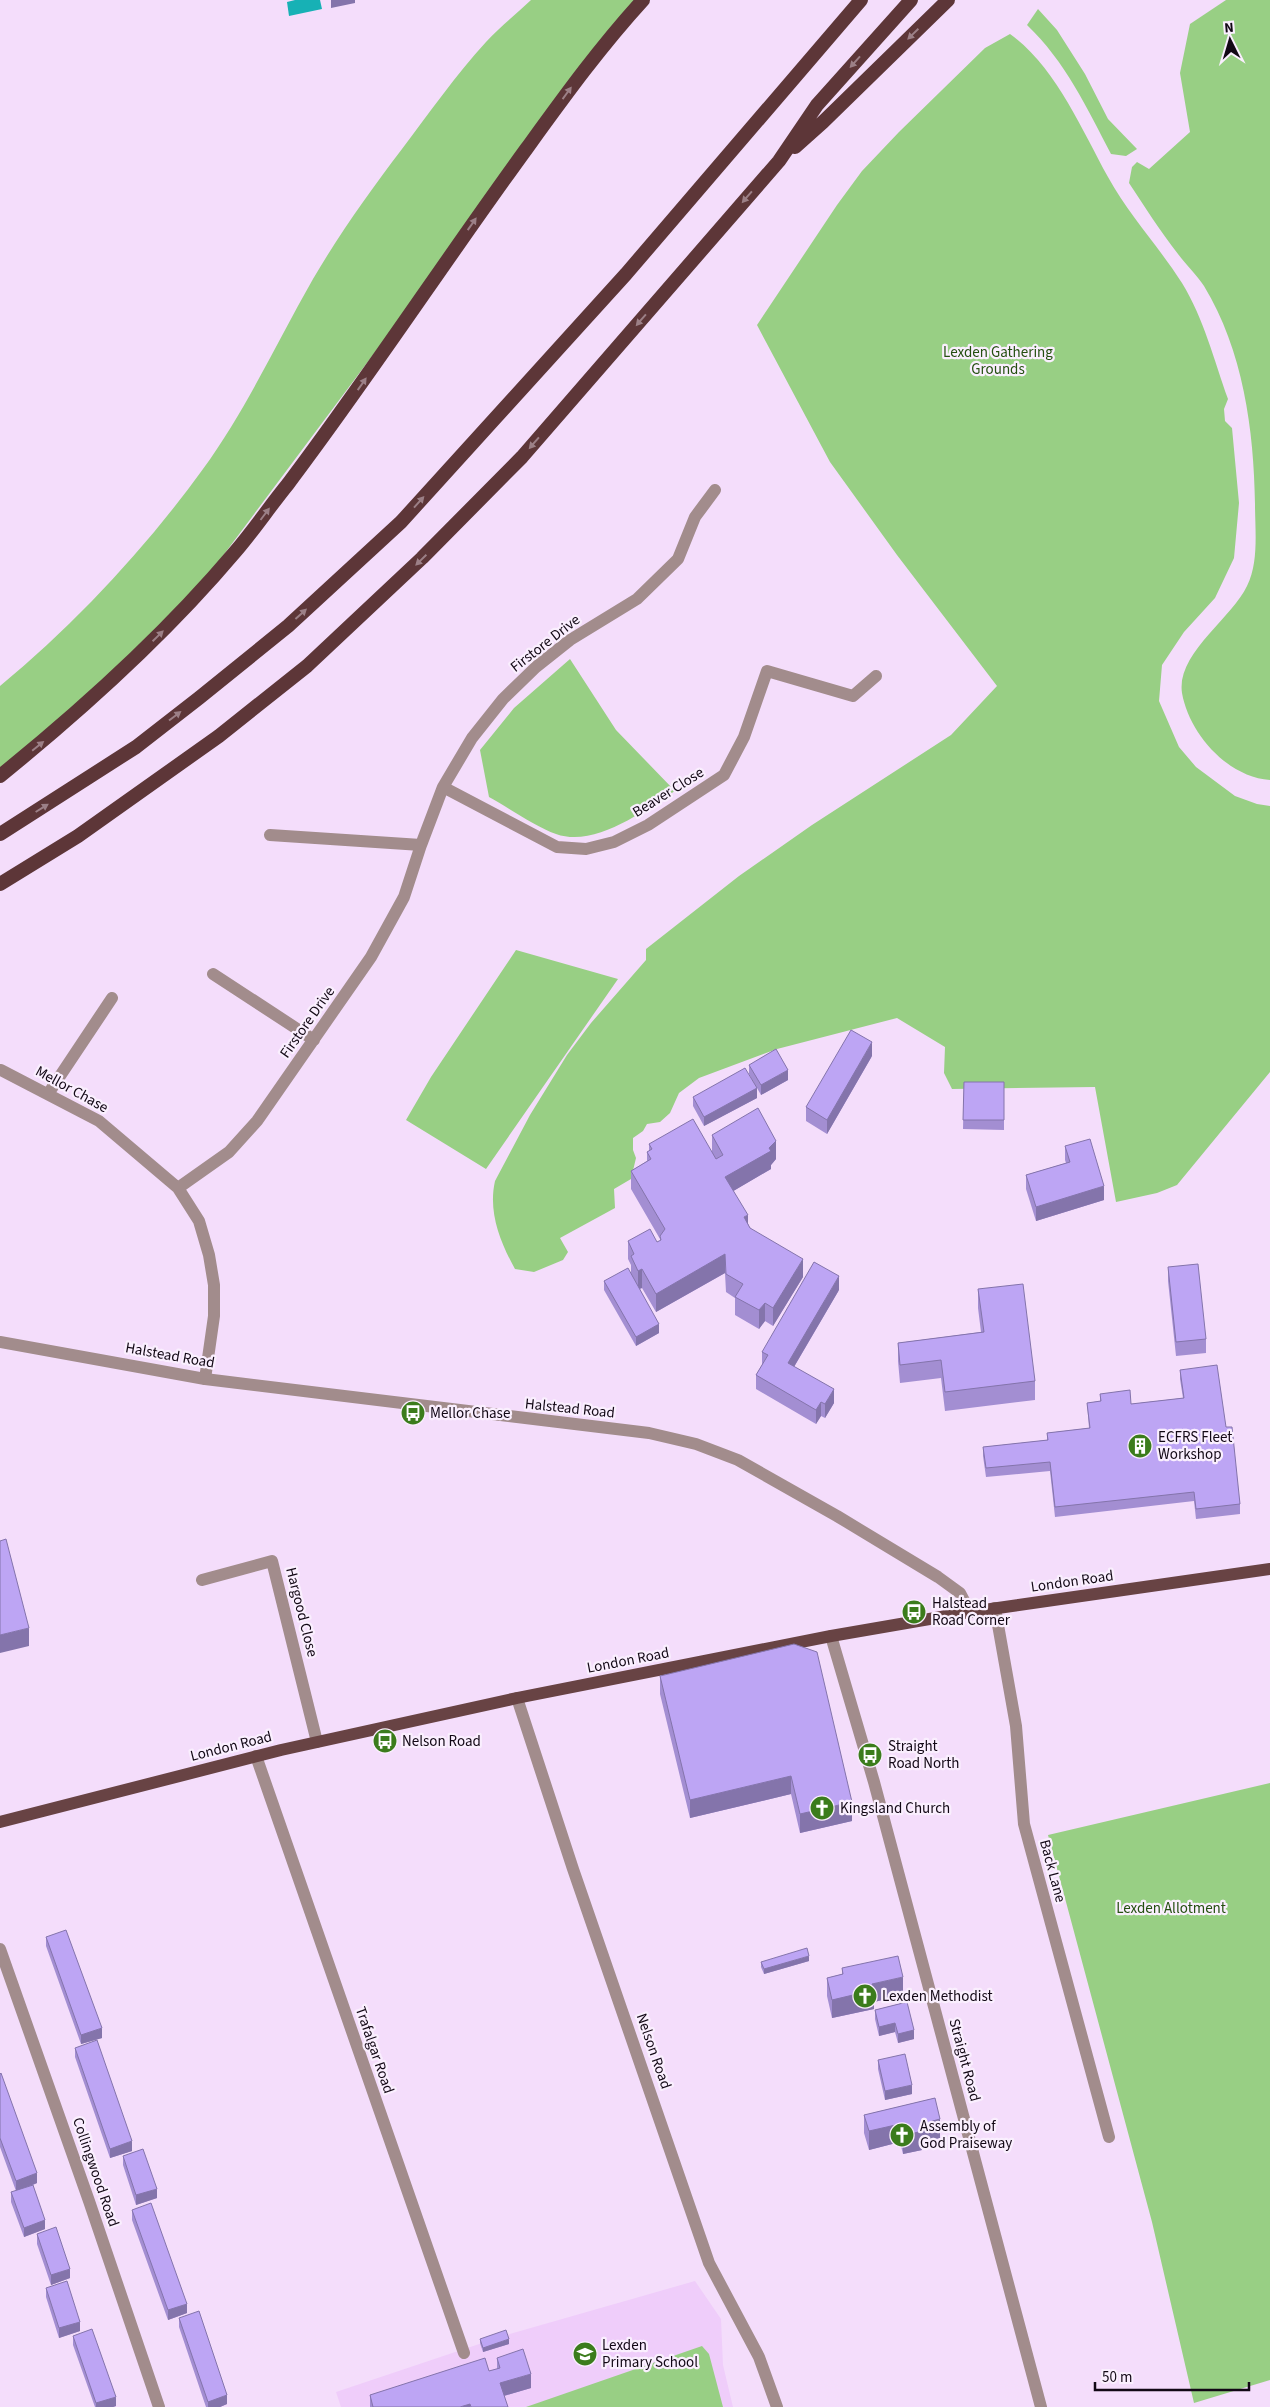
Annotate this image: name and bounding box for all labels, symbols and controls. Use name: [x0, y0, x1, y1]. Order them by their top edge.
north arrow: [1205, 15, 1255, 65]
text: N: [1223, 18, 1234, 38]
one-way arrow: [907, 28, 919, 40]
one-way arrow: [849, 56, 861, 68]
one-way arrow: [562, 86, 572, 100]
one-way arrow: [741, 191, 753, 203]
one-way arrow: [467, 218, 477, 231]
one-way arrow: [635, 314, 646, 327]
park label: Lexden Gathering Grounds: [943, 342, 1053, 380]
one-way arrow: [357, 377, 367, 391]
one-way arrow: [529, 437, 540, 450]
one-way arrow: [413, 496, 425, 508]
one-way arrow: [259, 508, 270, 521]
one-way arrow: [415, 553, 427, 565]
one-way arrow: [295, 608, 307, 620]
street label: Firstore Drive: [506, 609, 585, 677]
one-way arrow: [151, 630, 163, 642]
one-way arrow: [168, 711, 181, 722]
one-way arrow: [31, 740, 44, 751]
street label: Beaver Close: [629, 762, 708, 823]
one-way arrow: [35, 804, 48, 813]
street label: Firstore Drive: [275, 982, 340, 1062]
street label: Mellor Chase: [32, 1061, 112, 1118]
street label: Halstead Road: [124, 1337, 216, 1374]
street label: Halstead Road: [524, 1393, 616, 1424]
bus stop icon: Mellor Chase: [400, 1400, 426, 1426]
place label: Mellor Chase: [430, 1403, 510, 1424]
place label: ECFRS Fleet Workshop: [1158, 1427, 1232, 1465]
building icon: ECFRS Fleet Workshop: [1127, 1433, 1153, 1459]
street label: Hargood Close: [280, 1565, 323, 1659]
street label: London Road: [1029, 1565, 1115, 1598]
place label: Halstead Road Corner: [932, 1593, 1011, 1631]
bus stop icon: Halstead Road Corner: [901, 1599, 927, 1625]
street label: London Road: [585, 1642, 671, 1679]
street label: London Road: [188, 1726, 274, 1767]
bus stop icon: Nelson Road: [372, 1728, 398, 1754]
place label: Nelson Road: [402, 1731, 481, 1752]
place label: Straight Road North: [888, 1736, 959, 1774]
bus stop icon: Straight Road North: [857, 1742, 883, 1768]
church icon: Kingsland Church: [809, 1795, 835, 1821]
place label: Kingsland Church: [840, 1798, 950, 1819]
street label: Back Lane: [1034, 1837, 1071, 1905]
park label: Lexden Allotment: [1116, 1898, 1226, 1919]
church icon: Lexden Methodist: [852, 1983, 878, 2009]
place label: Lexden Methodist: [882, 1986, 992, 2007]
street label: Trafalgar Road: [350, 2004, 399, 2096]
street label: Nelson Road: [631, 2010, 676, 2092]
street label: Straight Road: [943, 2016, 986, 2104]
street label: Collingwood Road: [67, 2115, 124, 2230]
place label: Assembly of God Praiseway: [920, 2116, 1012, 2154]
church icon: Assembly of God Praiseway: [889, 2122, 915, 2148]
place label: Lexden Primary School: [602, 2335, 698, 2373]
school or university icon: Lexden Primary School: [572, 2341, 598, 2367]
scale bar: [1095, 2360, 1249, 2392]
text: 50 m: [1102, 2367, 1132, 2388]

